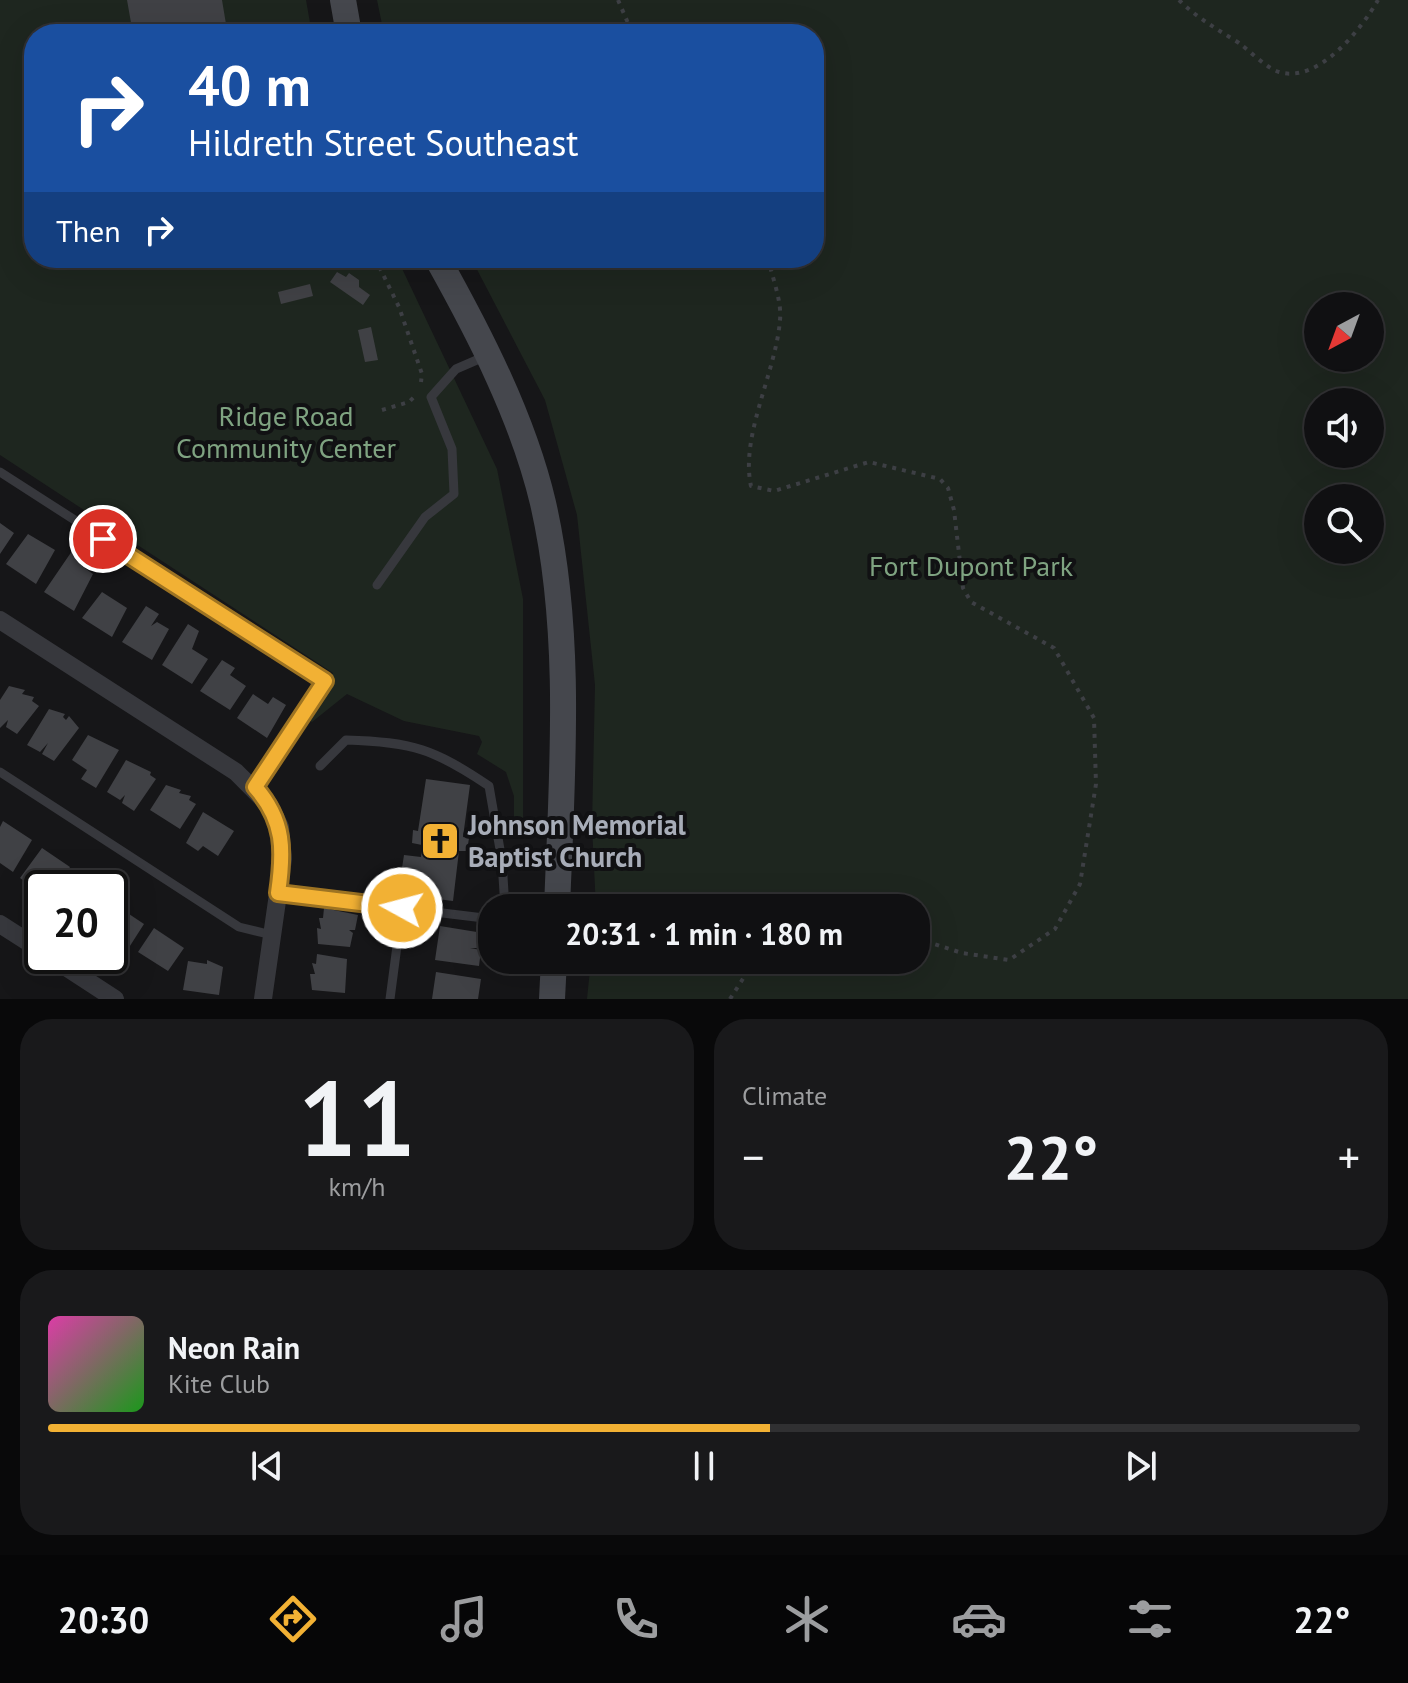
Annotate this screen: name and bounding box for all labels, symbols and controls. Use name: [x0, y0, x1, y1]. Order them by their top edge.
text: 40 m: [188, 49, 311, 121]
icon: right: [56, 56, 160, 160]
text: Hildreth Street Southeast: [188, 119, 579, 166]
icon: right: [137, 208, 181, 252]
text: Then: [56, 211, 121, 250]
north arrow: [1304, 292, 1384, 372]
map controls: [1304, 292, 1384, 564]
button: sound: [1304, 388, 1384, 468]
park label: Ridge Road Community Center: [176, 397, 396, 466]
button: search: [1304, 484, 1384, 564]
pin: [69, 505, 137, 573]
icon: arrive: [81, 517, 125, 561]
park label: Fort Dupont Park: [869, 547, 1074, 584]
place label: Johnson Memorial Baptist Church: [467, 806, 687, 875]
church icon: Johnson Memorial Baptist Church: [419, 820, 461, 862]
position arrow: [360, 866, 444, 950]
speed limit sign: 20: [24, 870, 128, 974]
text: 20:31 · 1 min · 180 m: [565, 914, 843, 953]
text: 11: [298, 1050, 416, 1185]
text: Climate: [742, 1079, 827, 1112]
text: 22°: [1004, 1118, 1098, 1196]
text: −: [742, 1128, 764, 1185]
text: +: [1338, 1128, 1360, 1185]
text: km/h: [329, 1170, 386, 1203]
text: Neon Rain: [168, 1328, 300, 1367]
text: Kite Club: [168, 1367, 270, 1400]
icon: previous: [245, 1444, 289, 1488]
icon: pause: [682, 1444, 726, 1488]
icon: next: [1119, 1444, 1163, 1488]
icon: directions: [265, 1591, 321, 1647]
icon: music: [436, 1591, 492, 1647]
icon: phone: [608, 1591, 664, 1647]
icon: climate: [779, 1591, 835, 1647]
icon: car: [951, 1591, 1007, 1647]
icon: filters: [1122, 1591, 1178, 1647]
text: 20:30: [58, 1596, 149, 1643]
text: 22°: [1294, 1596, 1350, 1643]

